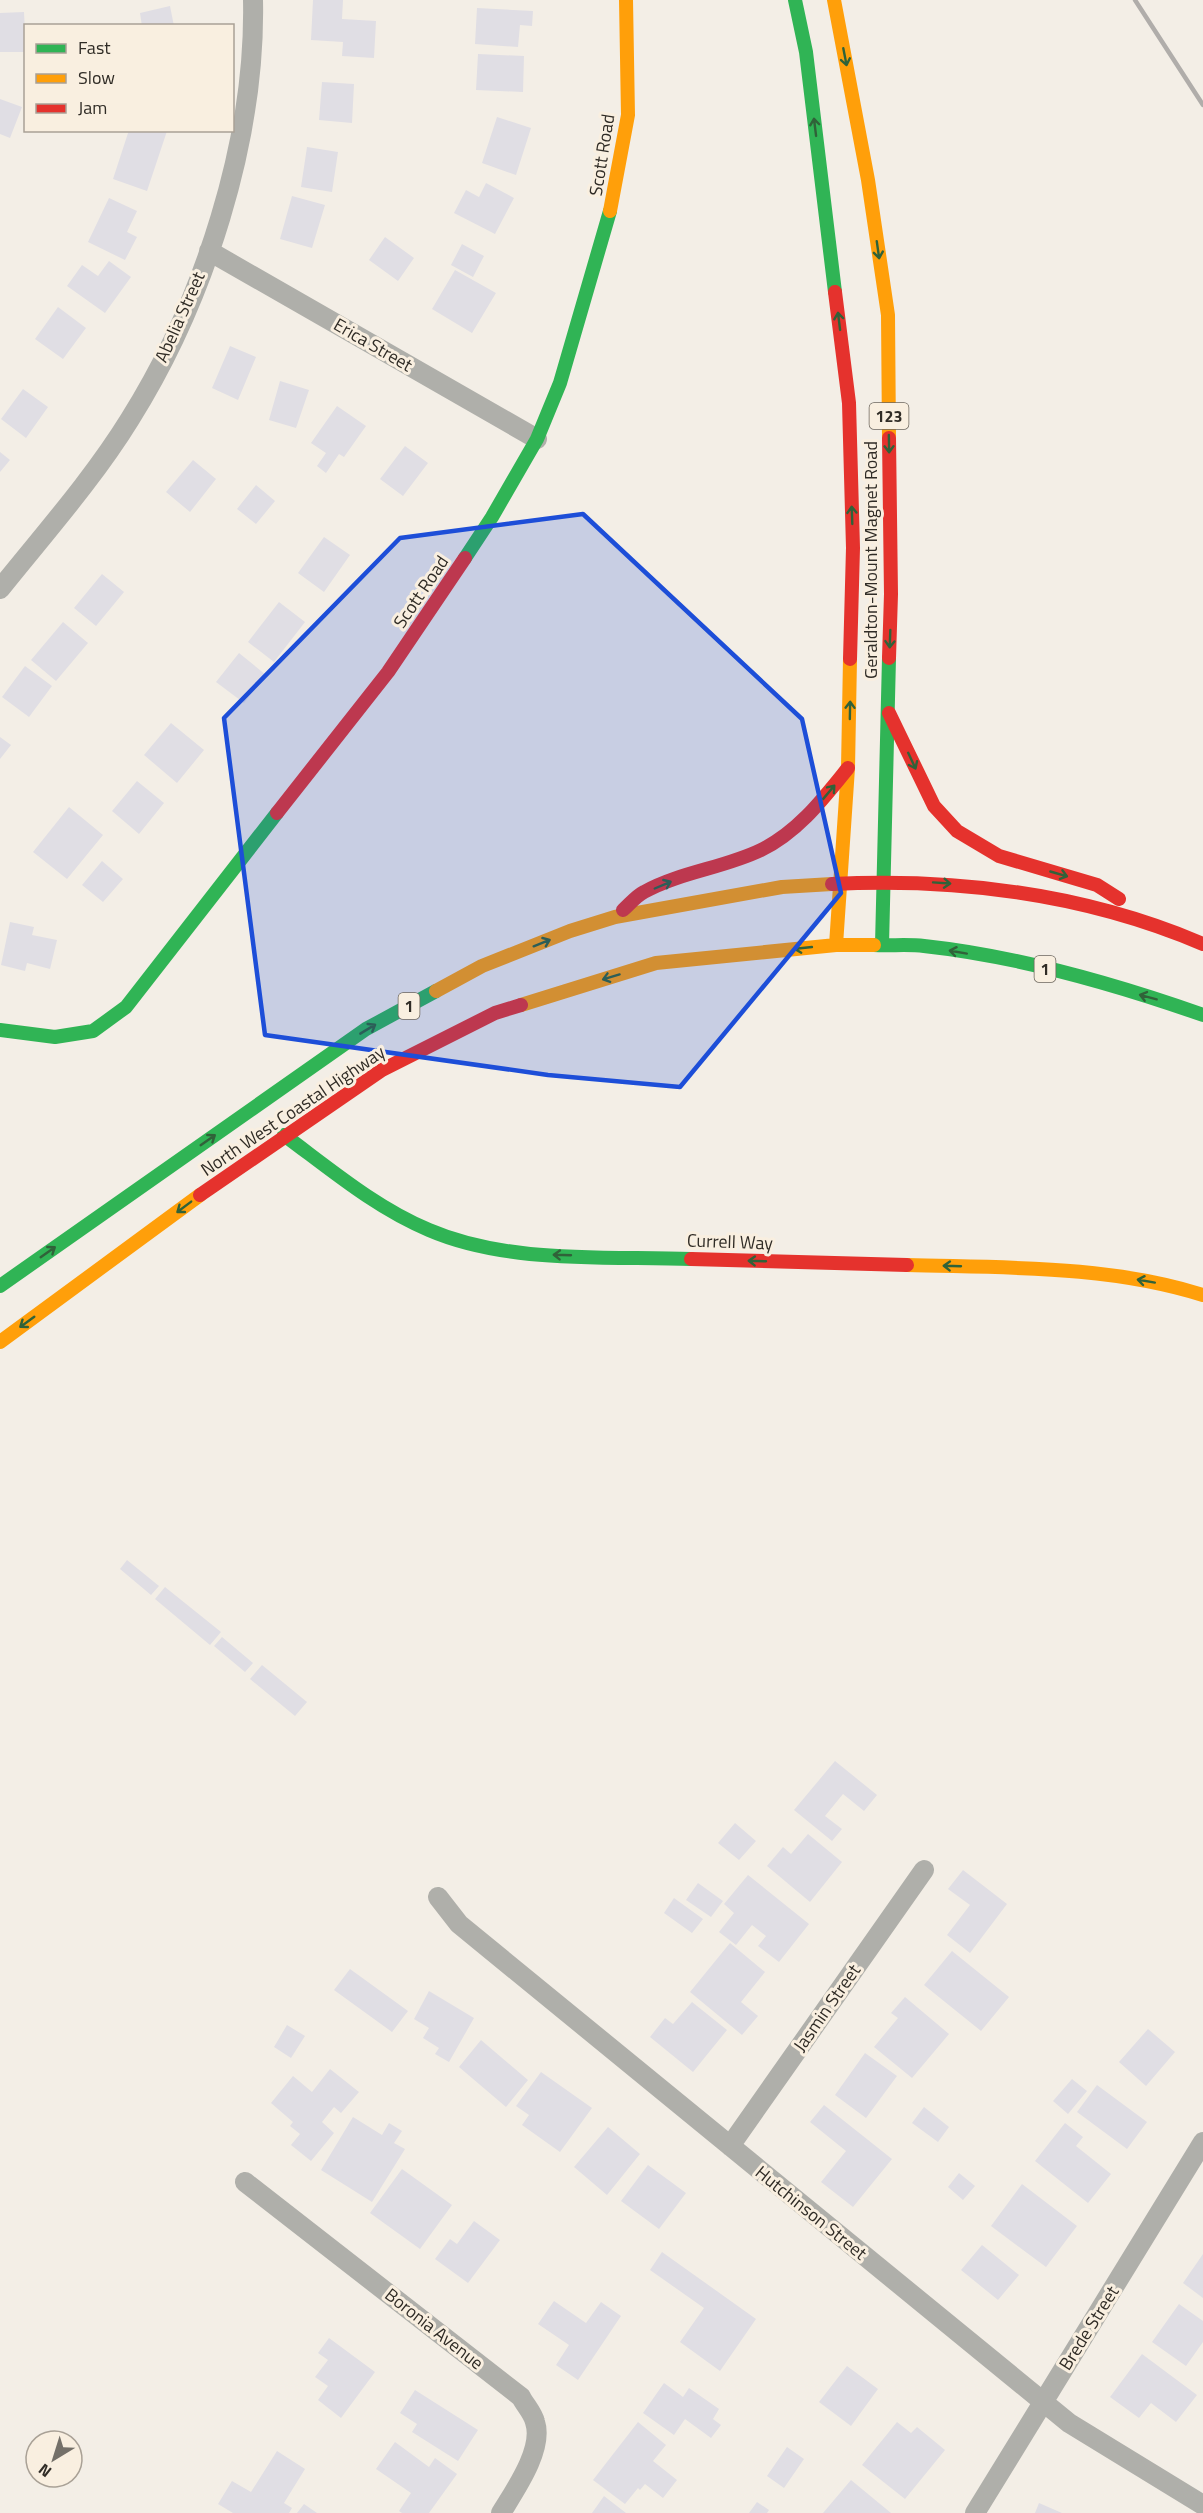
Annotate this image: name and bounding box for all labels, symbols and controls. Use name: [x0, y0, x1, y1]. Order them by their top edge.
legend: [24, 24, 234, 132]
text: Fast: [78, 34, 111, 61]
one-way arrow: [840, 47, 851, 67]
text: Slow: [78, 64, 115, 91]
text: Jam: [78, 94, 107, 121]
street label: Scott Road: [582, 112, 621, 198]
one-way arrow: [810, 118, 821, 137]
one-way arrow: [873, 239, 884, 259]
street label: Abelia Street: [148, 266, 212, 366]
street label: Erica Street: [329, 311, 418, 378]
one-way arrow: [833, 311, 844, 331]
road number: 123: [870, 403, 908, 429]
one-way arrow: [883, 433, 895, 453]
street label: Geraldton-Mount Magnet Road: [857, 441, 884, 679]
one-way arrow: [846, 505, 858, 525]
street label: Scott Road: [386, 550, 455, 633]
one-way arrow: [884, 628, 895, 648]
one-way arrow: [844, 700, 855, 720]
one-way arrow: [907, 752, 919, 770]
one-way arrow: [822, 785, 836, 800]
one-way arrow: [1049, 869, 1068, 880]
one-way arrow: [931, 878, 951, 889]
one-way arrow: [653, 879, 671, 890]
one-way arrow: [532, 936, 551, 947]
one-way arrow: [794, 943, 814, 954]
one-way arrow: [949, 946, 968, 957]
road number: 1: [1034, 956, 1056, 982]
one-way arrow: [602, 972, 621, 983]
one-way arrow: [1138, 990, 1157, 1002]
road number: 1: [398, 993, 420, 1019]
one-way arrow: [359, 1022, 376, 1034]
street label: North West Coastal Highway: [195, 1038, 391, 1183]
one-way arrow: [199, 1134, 215, 1146]
one-way arrow: [176, 1201, 192, 1213]
street label: Currell Way: [687, 1227, 774, 1257]
one-way arrow: [39, 1246, 56, 1258]
one-way arrow: [553, 1249, 573, 1261]
one-way arrow: [748, 1255, 768, 1266]
one-way arrow: [943, 1261, 963, 1272]
one-way arrow: [1137, 1275, 1157, 1286]
one-way arrow: [19, 1316, 35, 1329]
street label: Jasmin Street: [786, 1958, 867, 2057]
street label: Hutchinson Street: [750, 2159, 874, 2267]
street label: Brede Street: [1052, 2280, 1126, 2375]
street label: Boronia Avenue: [379, 2281, 490, 2376]
north arrow: [24, 2429, 84, 2489]
text: N: [33, 2458, 57, 2484]

